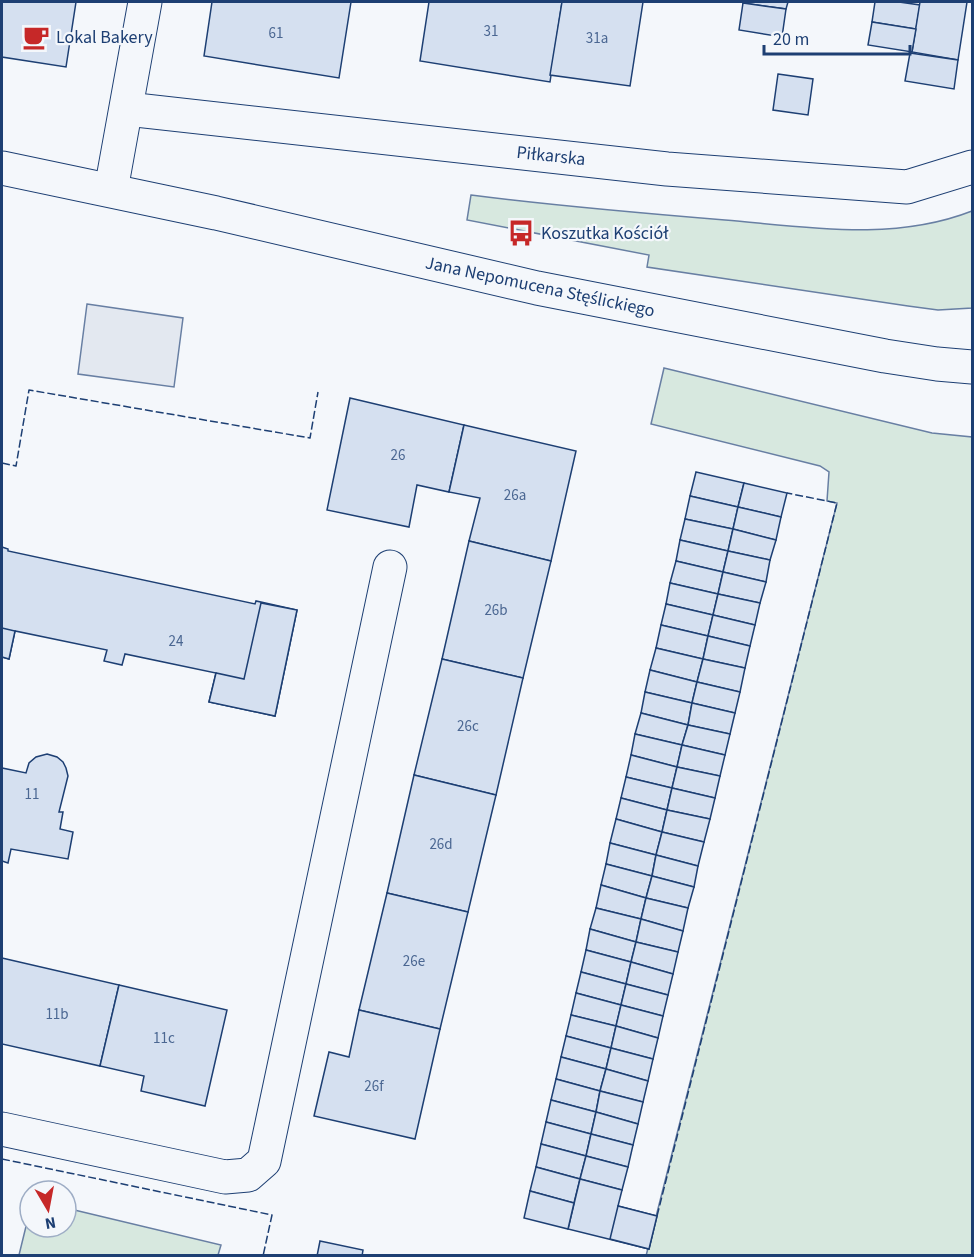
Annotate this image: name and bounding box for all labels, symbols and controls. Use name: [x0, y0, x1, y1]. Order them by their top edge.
scale bar: [764, 18, 910, 56]
house number: 31: [484, 21, 498, 42]
cafe icon: Lokal Bakery: [21, 22, 51, 52]
house number: 61: [269, 23, 283, 44]
place label: Lokal Bakery: [56, 25, 153, 50]
text: 20 m: [773, 27, 809, 52]
house number: 31a: [586, 28, 608, 49]
street label: Piłkarska: [515, 140, 587, 172]
bus stop icon: Koszutka Kościół: [506, 218, 536, 248]
place label: Koszutka Kościół: [541, 221, 669, 246]
street label: Jana Nepomucena Stęślickiego: [423, 250, 657, 324]
house number: 26: [391, 445, 405, 466]
house number: 26a: [504, 485, 526, 506]
house number: 26b: [484, 600, 508, 621]
house number: 24: [169, 631, 184, 652]
house number: 26c: [457, 716, 479, 737]
house number: 11: [25, 784, 39, 805]
house number: 26d: [429, 834, 453, 855]
house number: 26e: [403, 951, 425, 972]
house number: 11b: [45, 1004, 69, 1025]
house number: 11c: [153, 1028, 175, 1049]
house number: 26f: [364, 1076, 384, 1097]
north arrow: [18, 1179, 78, 1239]
text: N: [43, 1211, 58, 1235]

